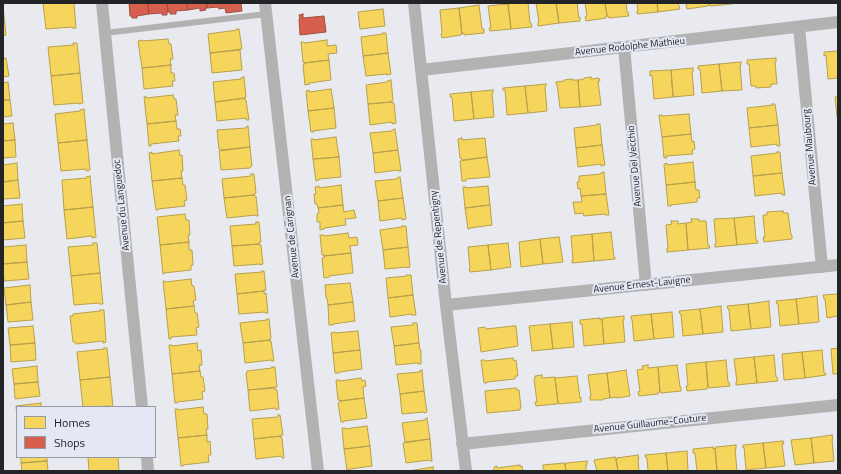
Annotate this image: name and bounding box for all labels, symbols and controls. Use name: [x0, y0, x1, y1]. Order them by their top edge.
street label: Avenue Rodolphe Mathieu: [574, 35, 686, 59]
street label: Avenue Maubourg: [801, 108, 819, 186]
street label: Avenue Del Vecchio: [625, 125, 645, 207]
street label: Avenue du Languedoc: [111, 159, 133, 251]
street label: Avenue de Repentigny: [428, 190, 450, 284]
street label: Avenue de Carignan: [282, 195, 302, 279]
street label: Avenue Ernest-Lavigne: [593, 274, 691, 296]
legend: [16, 406, 156, 458]
street label: Avenue Guillaume-Couture: [593, 412, 707, 436]
text: Homes: [54, 413, 90, 432]
text: Shops: [54, 433, 85, 452]

